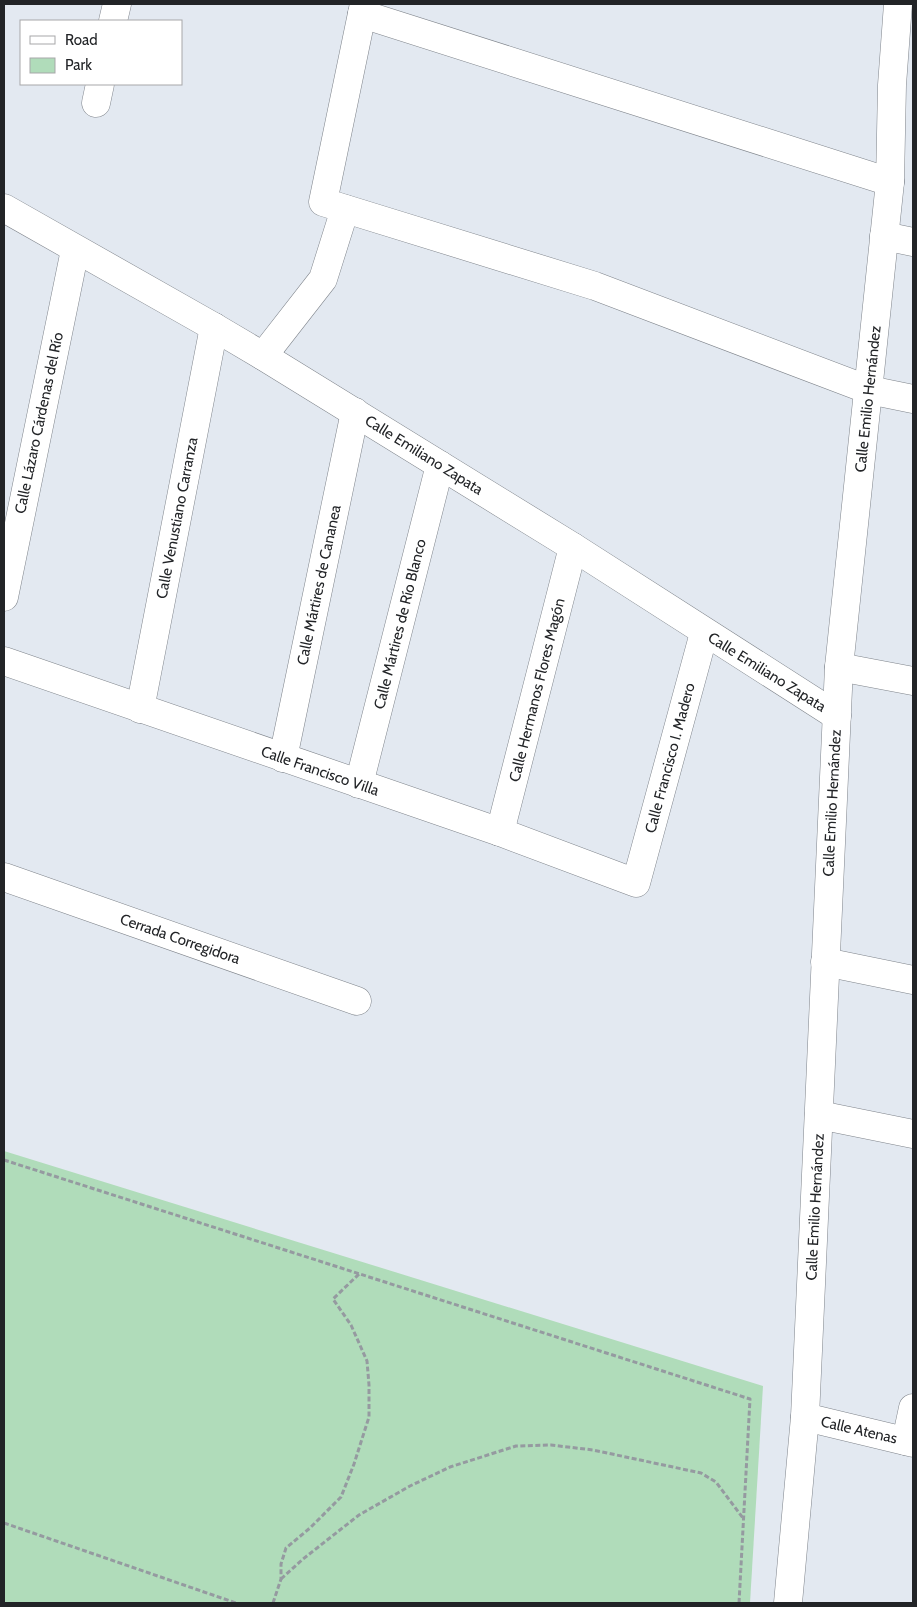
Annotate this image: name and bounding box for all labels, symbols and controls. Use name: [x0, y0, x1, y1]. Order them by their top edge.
legend: [20, 20, 182, 85]
text: Road: [65, 31, 98, 49]
text: Park: [65, 56, 92, 74]
street label: Calle Emilio Hernández: [851, 325, 885, 473]
street label: Calle Lázaro Cárdenas del Río: [11, 331, 67, 515]
street label: Calle Emiliano Zapata: [362, 411, 487, 499]
street label: Calle Venustiano Carranza: [153, 435, 202, 600]
street label: Calle Mártires de Cananea: [293, 503, 345, 667]
street label: Calle Mártires de Río Blanco: [370, 537, 430, 711]
street label: Calle Hermanos Flores Magón: [505, 596, 569, 784]
street label: Calle Emiliano Zapata: [705, 628, 830, 716]
street label: Calle Francisco I. Madero: [641, 681, 699, 835]
street label: Calle Emilio Hernández: [819, 729, 845, 877]
street label: Calle Francisco Villa: [259, 742, 382, 800]
street label: Cerrada Corregidora: [118, 910, 243, 968]
street label: Calle Emilio Hernández: [802, 1133, 828, 1281]
street label: Calle Atenas: [819, 1412, 899, 1448]

